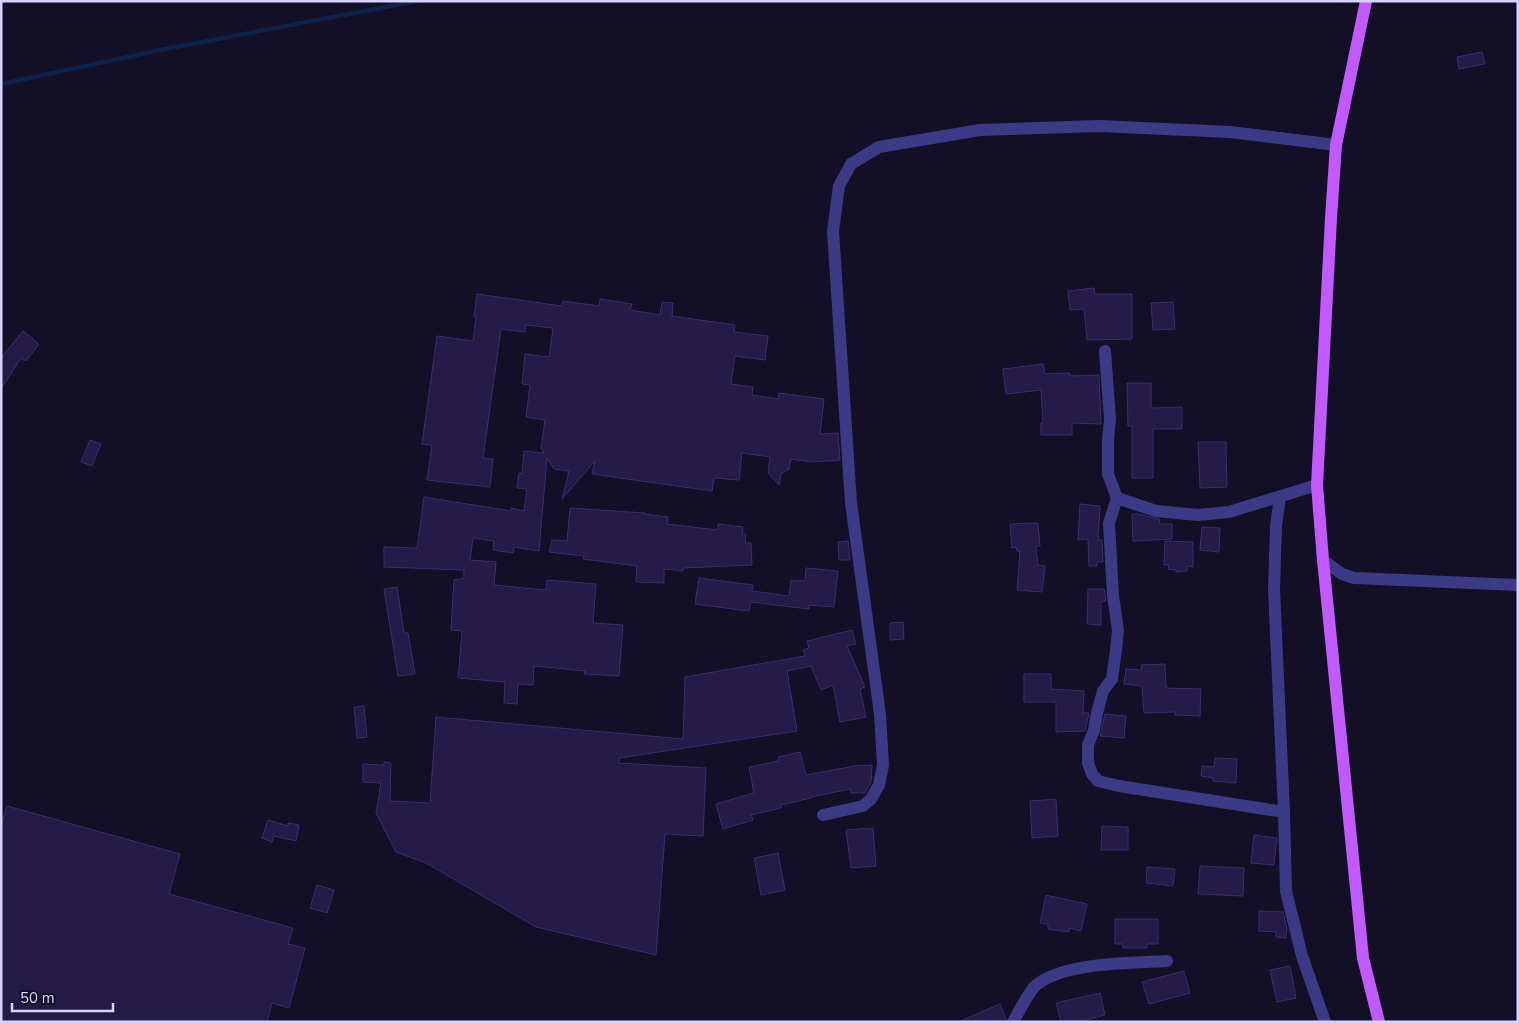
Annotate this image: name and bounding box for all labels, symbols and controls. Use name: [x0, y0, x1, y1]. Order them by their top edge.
scale bar: [12, 980, 114, 1012]
text: 50 m: [20, 988, 55, 1008]

